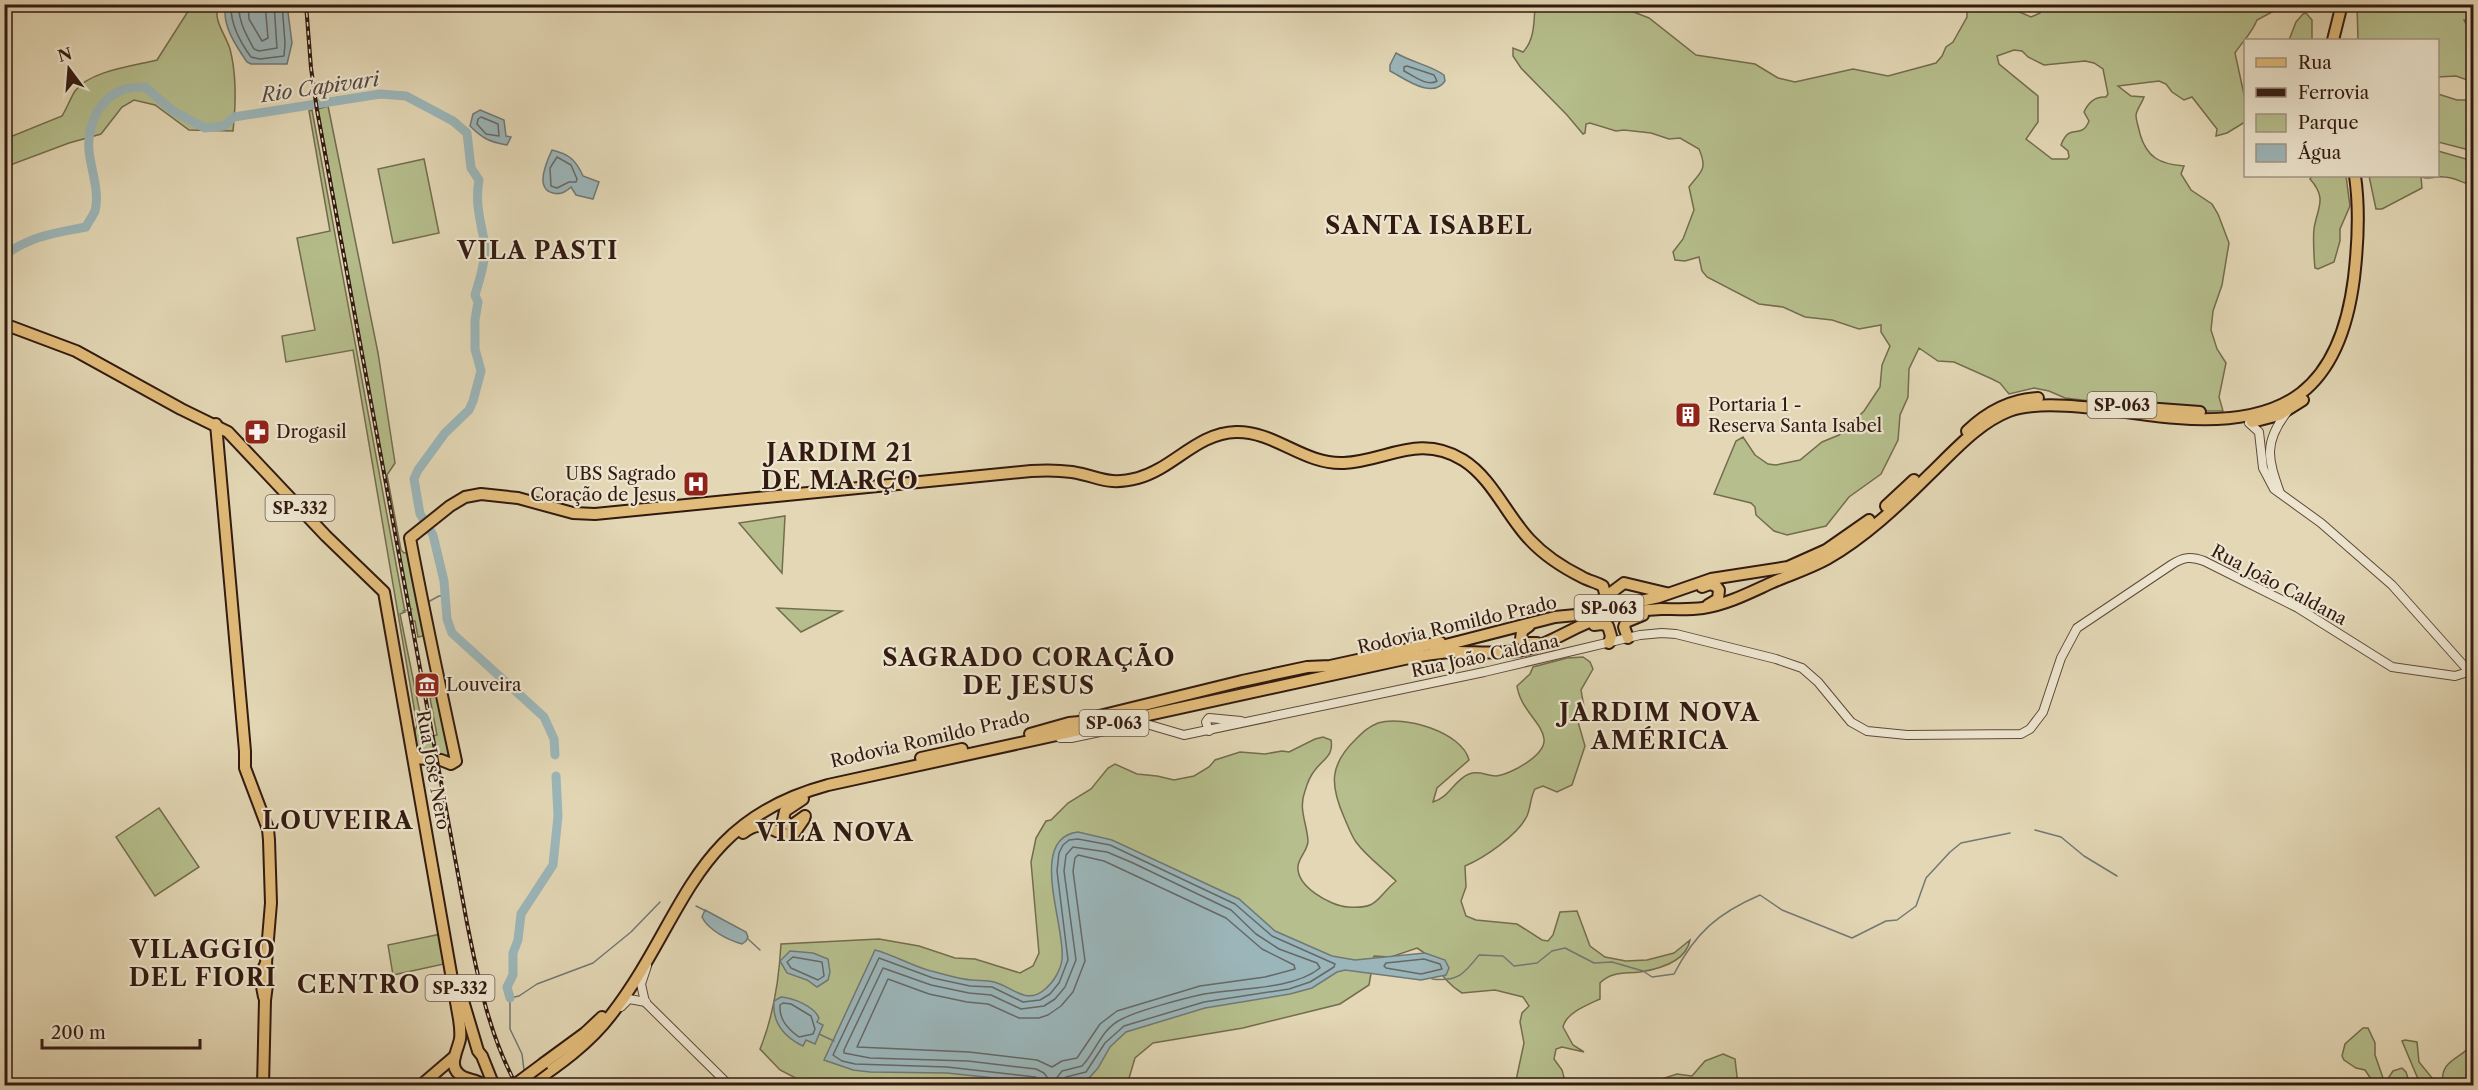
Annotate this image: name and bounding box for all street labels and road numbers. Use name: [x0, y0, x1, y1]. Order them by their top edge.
road number: SP-063: [2088, 392, 2156, 418]
road number: SP-332: [266, 495, 334, 521]
street label: Rua João Caldana: [2207, 540, 2351, 630]
street label: Rodovia Romildo Prado: [1355, 591, 1559, 659]
road number: SP-063: [1574, 595, 1644, 621]
street label: Rua João Caldana: [1409, 629, 1562, 682]
street label: Rodovia Romildo Prado: [828, 705, 1032, 773]
street label: Rua José Nero: [412, 708, 454, 832]
road number: SP-063: [1080, 710, 1148, 736]
road number: SP-332: [426, 975, 494, 1001]

